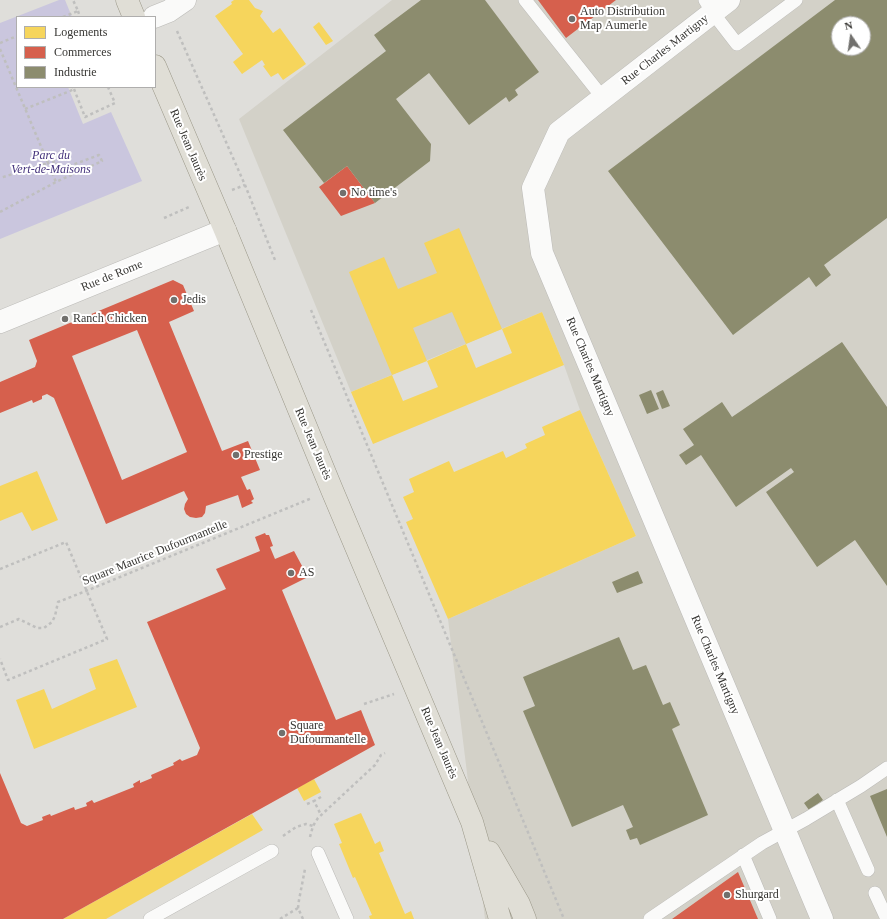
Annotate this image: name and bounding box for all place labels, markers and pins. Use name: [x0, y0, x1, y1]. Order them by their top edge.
place label: Auto Distribution Map Aumerle: [580, 5, 665, 33]
marker: Auto Distribution Map Aumerle: [567, 14, 577, 24]
place label: No time's: [351, 186, 397, 200]
marker: No time's: [338, 188, 348, 198]
place label: Jedis: [182, 293, 206, 307]
marker: Jedis: [169, 295, 179, 305]
place label: Ranch Chicken: [73, 312, 147, 326]
marker: Ranch Chicken: [60, 314, 70, 324]
place label: Prestige: [244, 448, 283, 462]
marker: Prestige: [231, 450, 241, 460]
place label: AS: [299, 566, 314, 580]
marker: AS: [286, 568, 296, 578]
place label: Square Dufourmantelle: [290, 719, 366, 747]
marker: Square Dufourmantelle: [277, 728, 287, 738]
place label: Shurgard: [735, 888, 779, 902]
marker: Shurgard: [722, 890, 732, 900]

